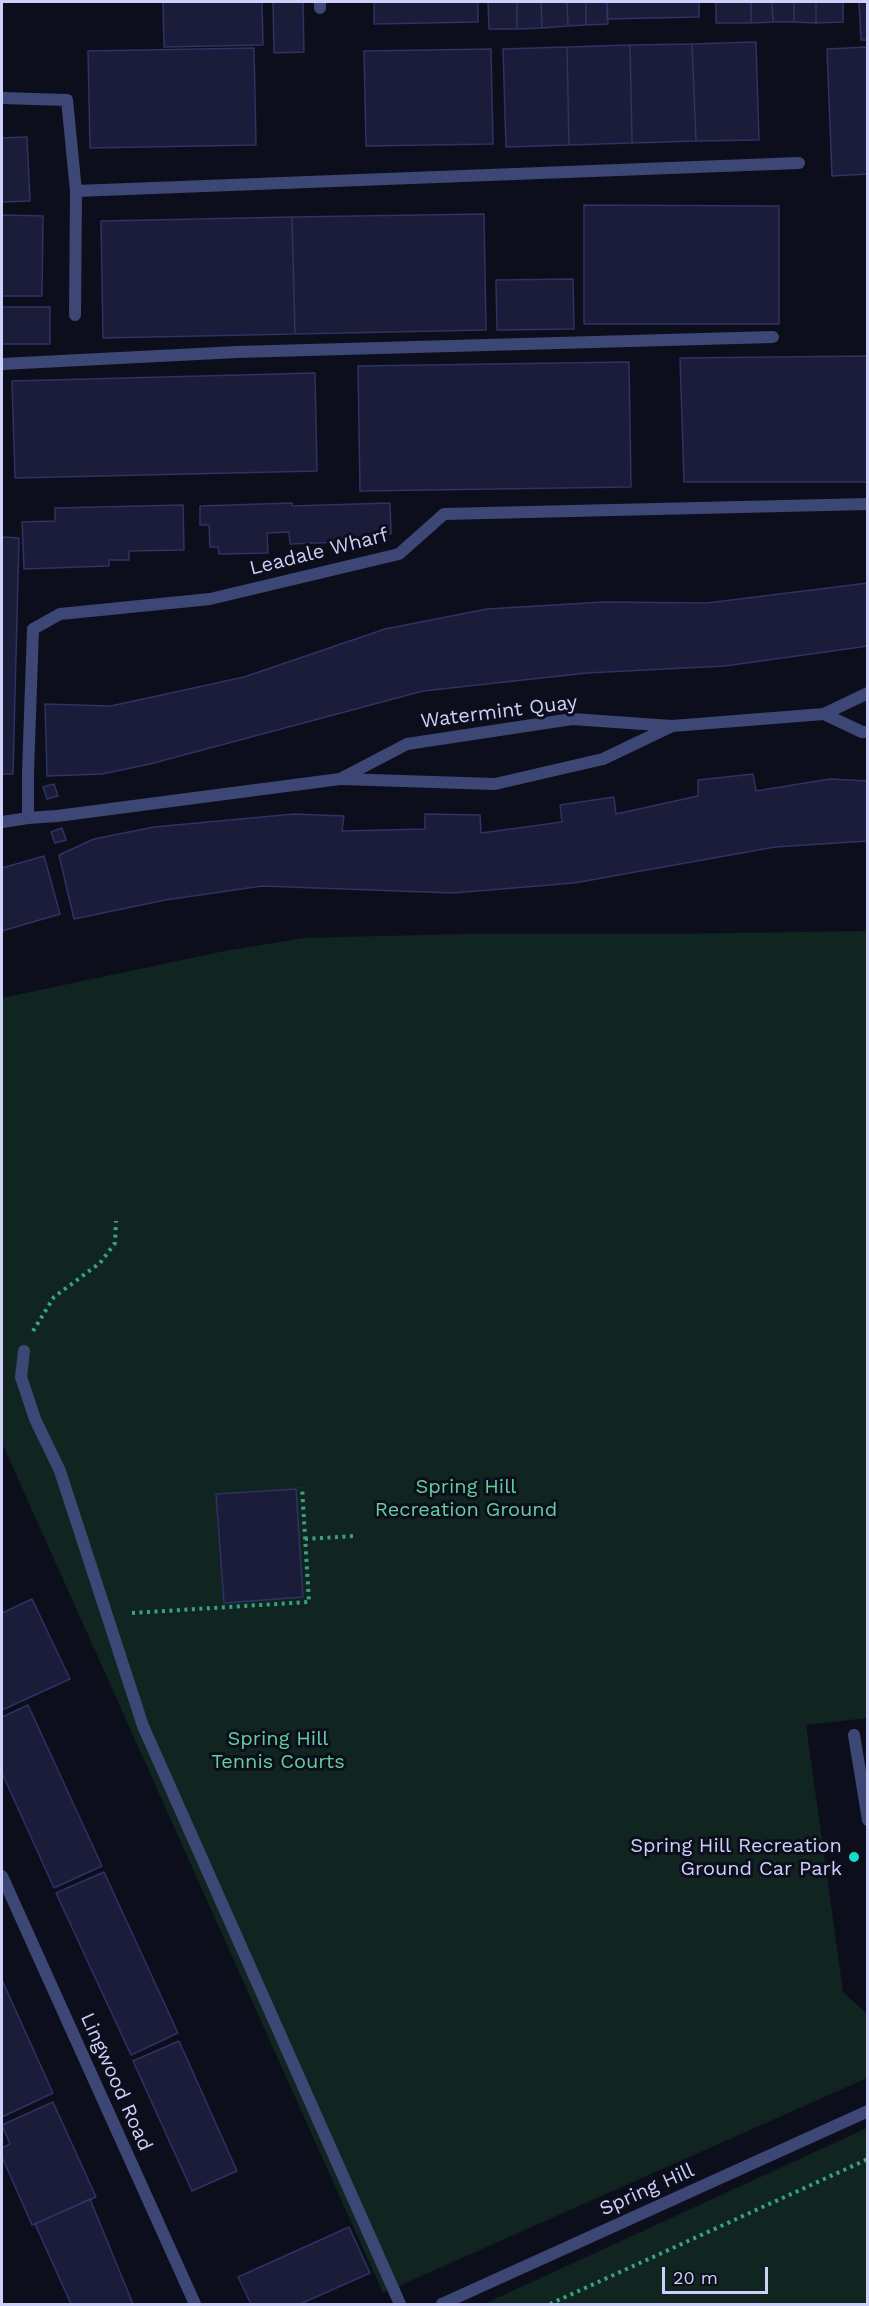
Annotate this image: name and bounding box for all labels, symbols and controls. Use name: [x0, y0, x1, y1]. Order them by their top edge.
street label: Leadale Wharf: [247, 523, 391, 581]
street label: Watermint Quay: [419, 690, 579, 734]
park label: Spring Hill Recreation Ground: [375, 1475, 557, 1522]
park label: Spring Hill Tennis Courts: [211, 1727, 345, 1774]
place label: Spring Hill Recreation Ground Car Park: [630, 1834, 842, 1881]
marker: Spring Hill Recreation Ground Car Park: [847, 1850, 861, 1864]
street label: Lingwood Road: [75, 2009, 157, 2155]
street label: Spring Hill: [596, 2159, 698, 2221]
scale bar: [665, 2255, 772, 2293]
text: 20 m: [673, 2267, 718, 2288]

